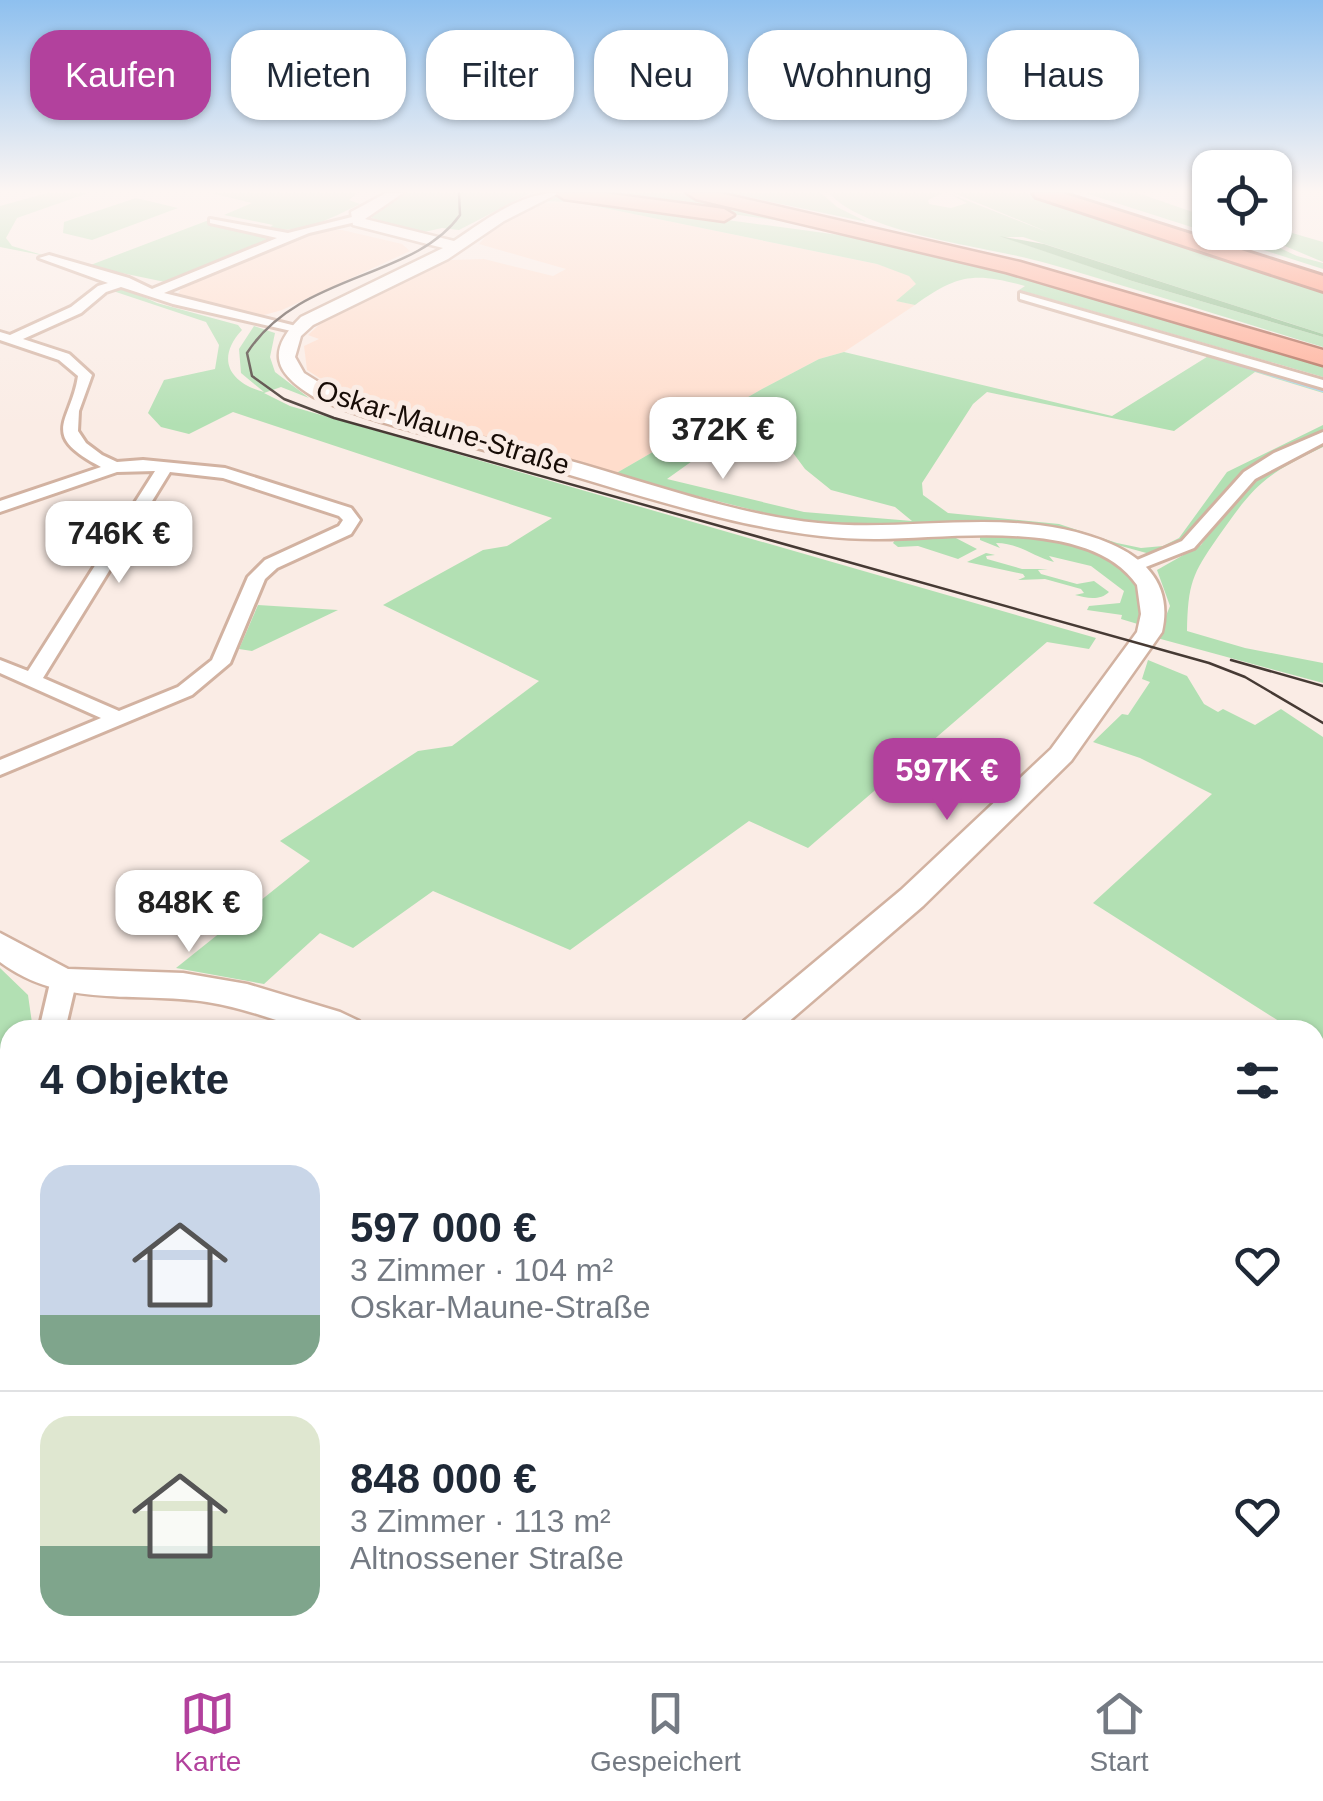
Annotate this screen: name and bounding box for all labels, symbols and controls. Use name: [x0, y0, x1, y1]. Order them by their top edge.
chip: Kaufen: [30, 30, 211, 120]
chip: Mieten: [231, 30, 406, 120]
chip: Filter: [426, 30, 574, 120]
chip: Neu: [594, 30, 728, 120]
chip: Wohnung: [748, 30, 967, 120]
chip: Haus: [987, 30, 1139, 120]
map controls: [1192, 150, 1292, 250]
button: locate: [1192, 150, 1292, 250]
street label: Oskar-Maune-Straße: [313, 374, 573, 481]
pin: 372K €: [642, 397, 804, 482]
text: 372K €: [671, 411, 775, 447]
pin: 746K €: [38, 501, 200, 586]
text: 746K €: [67, 515, 171, 551]
pin: 597K €: [866, 738, 1028, 823]
text: 597K €: [895, 752, 999, 788]
pin: 848K €: [108, 870, 270, 955]
text: 848K €: [137, 884, 241, 920]
icon: filters: [1230, 1053, 1285, 1108]
text: 4 Objekte: [40, 1056, 229, 1103]
text: 597 000 €: [350, 1204, 537, 1251]
icon: home: [120, 1205, 240, 1325]
icon: heart: [1230, 1238, 1285, 1293]
text: 3 Zimmer · 104 m²: [350, 1252, 613, 1288]
text: Oskar-Maune-Straße: [350, 1289, 651, 1325]
text: 848 000 €: [350, 1455, 537, 1502]
icon: home: [120, 1456, 240, 1576]
icon: heart: [1230, 1489, 1285, 1544]
text: 3 Zimmer · 113 m²: [350, 1503, 611, 1539]
text: Altnossener Straße: [350, 1540, 624, 1576]
tab: Karte: [174, 1686, 241, 1778]
tab: Gespeichert: [590, 1686, 741, 1778]
tab: Start: [1090, 1686, 1149, 1778]

